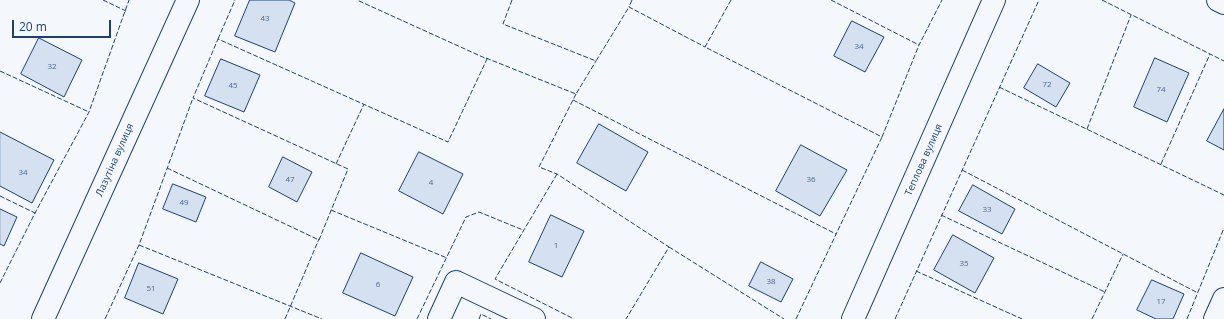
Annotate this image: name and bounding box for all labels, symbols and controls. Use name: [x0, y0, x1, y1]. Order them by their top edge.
scale bar: [14, 12, 113, 38]
house number: 43: [260, 14, 270, 24]
text: 20 m: [19, 18, 47, 35]
house number: 34: [854, 42, 864, 52]
house number: 32: [47, 62, 57, 72]
house number: 72: [1042, 80, 1052, 90]
house number: 45: [228, 81, 238, 91]
house number: 74: [1156, 85, 1166, 95]
street label: Лазутіна вулиця: [93, 122, 137, 198]
street label: Теплова вулиця: [903, 122, 945, 198]
house number: 34: [18, 168, 28, 178]
house number: 47: [285, 175, 295, 185]
house number: 36: [806, 175, 816, 185]
house number: 4: [429, 178, 433, 188]
house number: 49: [179, 198, 189, 208]
house number: 33: [982, 205, 992, 215]
house number: 1: [554, 241, 558, 251]
house number: 35: [959, 259, 969, 269]
house number: 38: [766, 277, 776, 287]
house number: 6: [376, 280, 380, 290]
house number: 51: [146, 284, 156, 294]
house number: 17: [1156, 297, 1166, 307]

